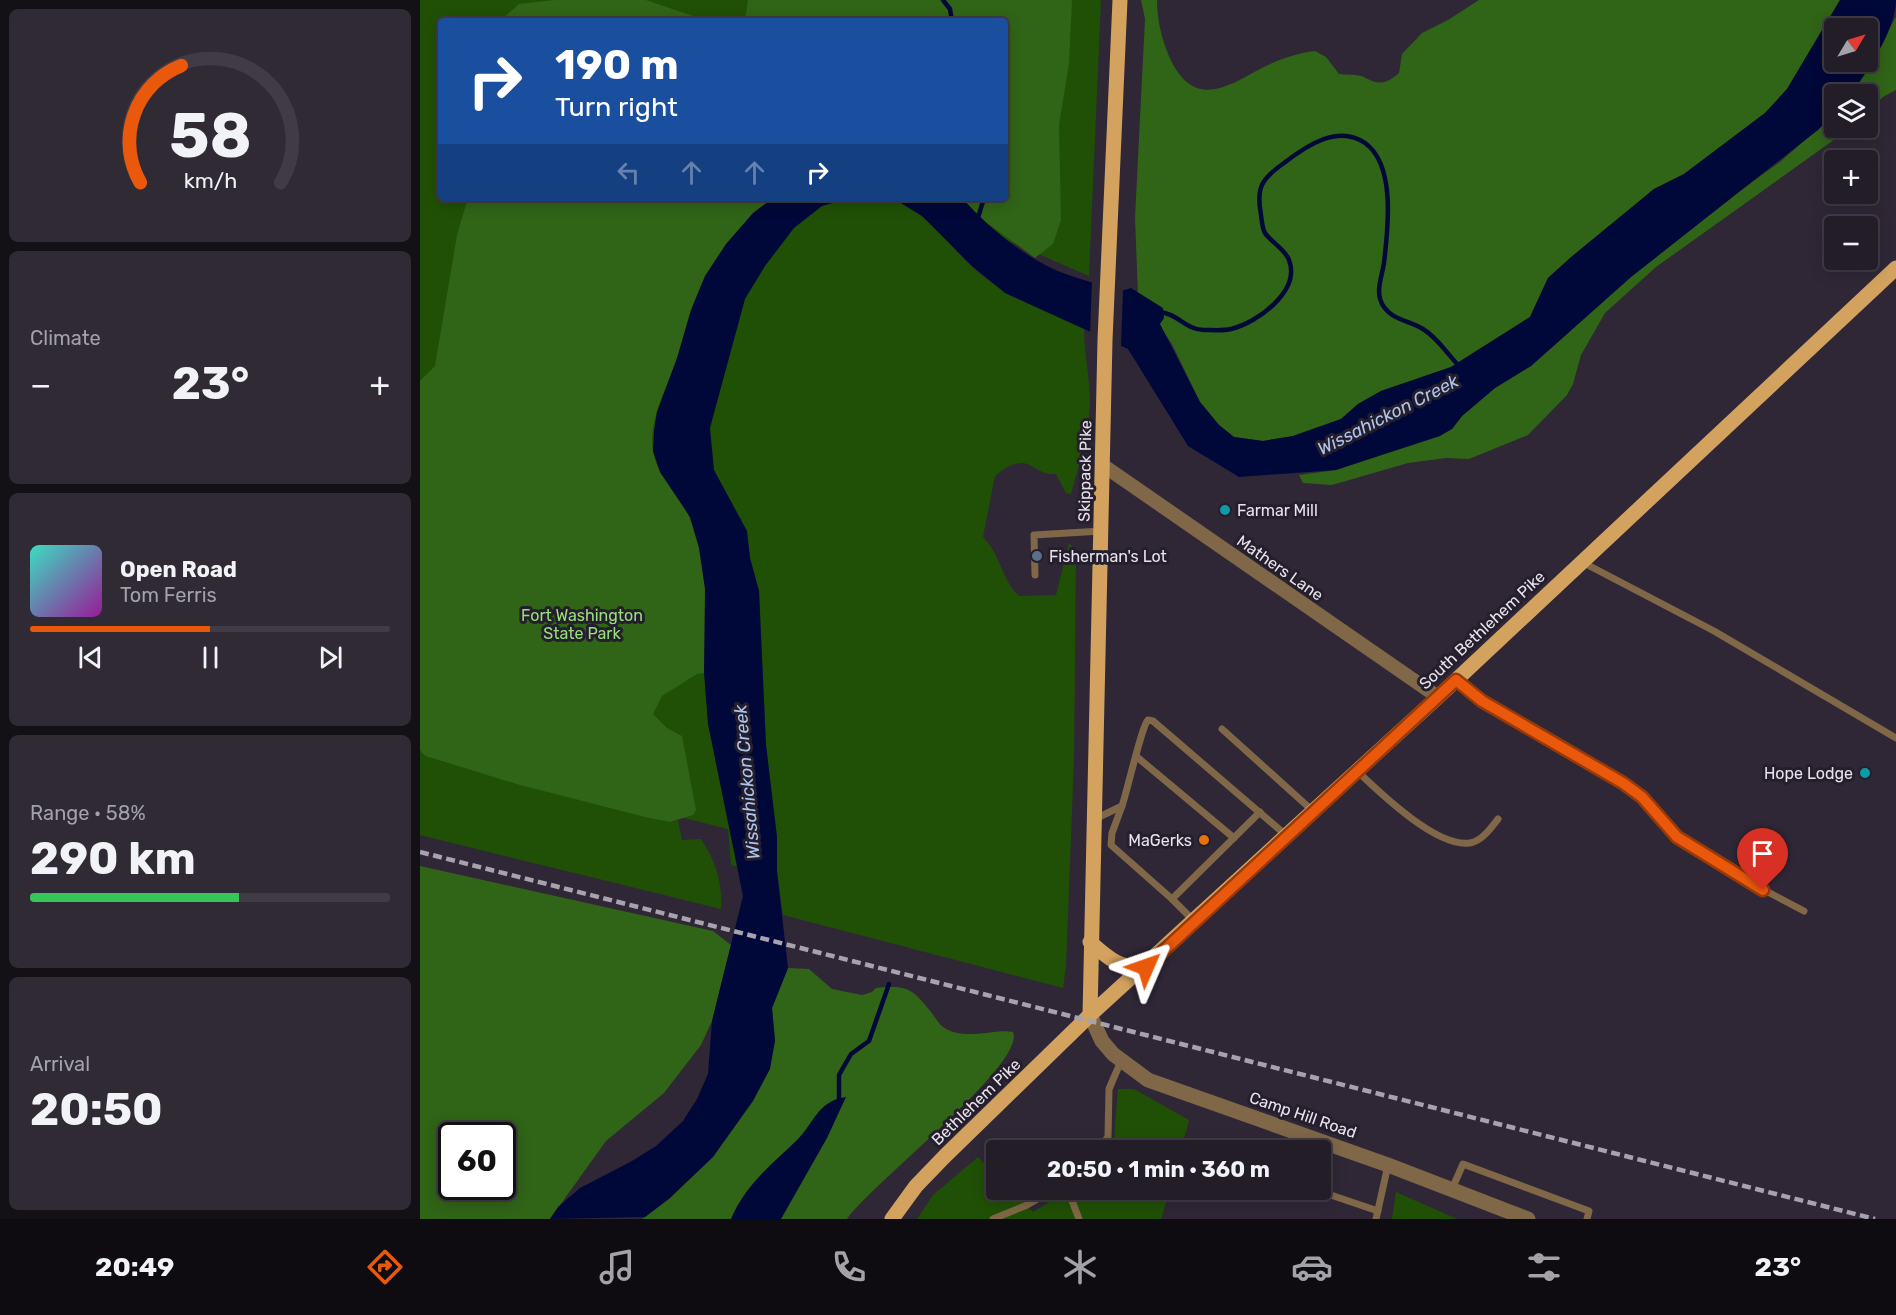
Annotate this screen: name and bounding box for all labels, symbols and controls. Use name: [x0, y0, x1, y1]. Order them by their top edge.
north arrow: [1824, 18, 1878, 72]
map controls: [1824, 18, 1878, 270]
text: 190 m: [555, 40, 679, 90]
icon: right: [456, 42, 534, 120]
button: layers: [1824, 84, 1878, 138]
text: Turn right: [555, 91, 678, 123]
text: 58: [169, 99, 251, 173]
button: +: [1824, 150, 1878, 204]
icon: left: [612, 156, 645, 189]
icon: ahead: [675, 156, 708, 189]
icon: ahead: [738, 156, 771, 189]
icon: right: [801, 156, 834, 189]
text: km/h: [183, 168, 237, 193]
button: −: [1824, 216, 1878, 270]
text: Climate: [30, 326, 101, 350]
text: 23°: [172, 357, 249, 410]
text: −: [30, 365, 51, 404]
text: +: [369, 365, 390, 404]
water label: Wissahickon Creek: [1314, 370, 1463, 460]
street label: Skippack Pike: [1075, 420, 1095, 522]
place label: Farmar Mill: [1237, 501, 1318, 520]
marker: Farmar Mill: [1218, 503, 1232, 517]
street label: Mathers Lane: [1233, 531, 1327, 605]
place label: Fisherman's Lot: [1049, 547, 1167, 566]
marker: Fisherman's Lot: [1030, 549, 1044, 563]
text: Open Road: [120, 556, 237, 583]
street label: South Bethlehem Pike: [1415, 567, 1549, 693]
text: Tom Ferris: [120, 583, 217, 607]
park label: Fort Washington State Park: [521, 606, 643, 643]
icon: previous: [74, 641, 107, 674]
icon: pause: [194, 641, 227, 674]
icon: next: [314, 641, 347, 674]
water label: Wissahickon Creek: [729, 703, 765, 860]
place label: Hope Lodge: [1764, 764, 1853, 783]
marker: Hope Lodge: [1858, 766, 1872, 780]
text: Range · 58%: [30, 801, 146, 825]
pin: [1737, 828, 1788, 890]
place label: MaGerks: [1128, 831, 1192, 850]
text: 290 km: [30, 832, 196, 885]
marker: MaGerks: [1197, 833, 1211, 847]
icon: arrive: [1746, 837, 1779, 870]
position arrow: [1114, 935, 1178, 999]
text: Arrival: [30, 1052, 90, 1076]
street label: Bethlehem Pike: [928, 1055, 1024, 1149]
text: 20:50: [30, 1083, 163, 1136]
street label: Camp Hill Road: [1247, 1088, 1359, 1142]
speed limit sign: 60: [438, 1122, 516, 1200]
text: 20:50 · 1 min · 360 m: [1047, 1156, 1270, 1183]
icon: directions: [364, 1246, 406, 1288]
icon: music: [596, 1246, 638, 1288]
icon: phone: [828, 1246, 870, 1288]
icon: climate: [1059, 1246, 1101, 1288]
icon: car: [1291, 1246, 1333, 1288]
icon: filters: [1523, 1246, 1565, 1288]
text: 20:49: [95, 1251, 174, 1283]
text: 23°: [1755, 1251, 1801, 1283]

